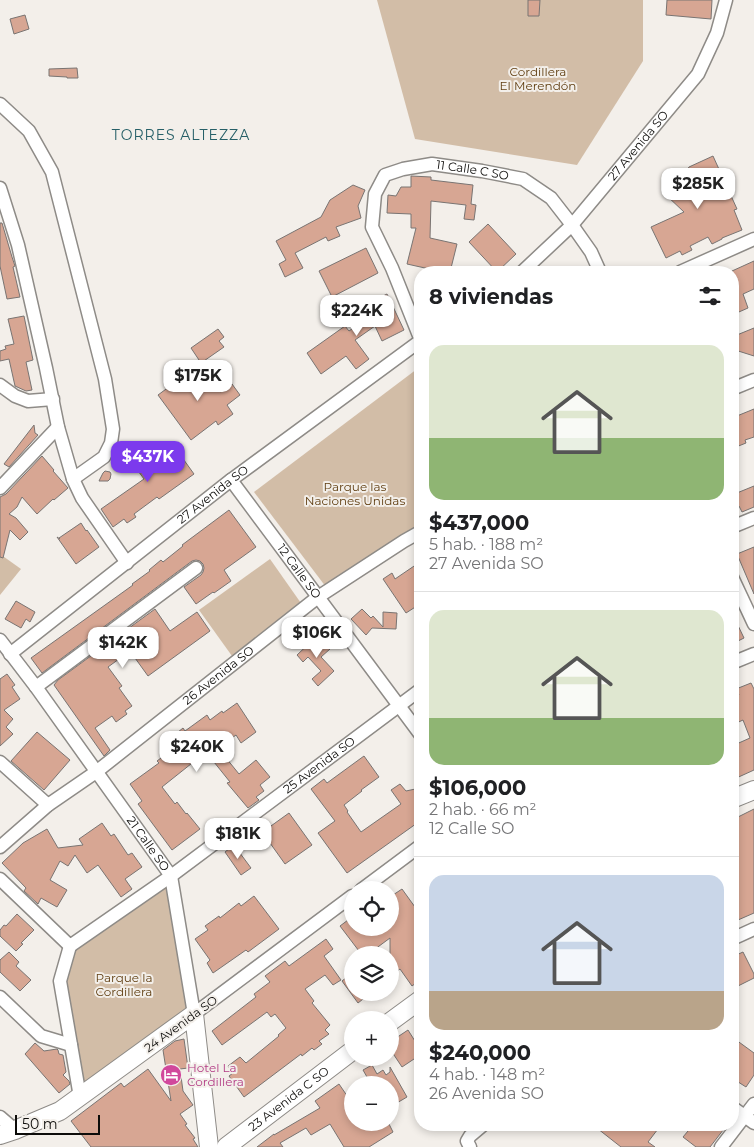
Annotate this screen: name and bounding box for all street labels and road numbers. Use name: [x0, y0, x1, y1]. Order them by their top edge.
street label: 27 Avenida SO: [605, 107, 671, 183]
street label: 11 Calle C SO: [435, 157, 510, 183]
street label: 27 Avenida SO: [174, 462, 251, 527]
street label: 12 Calle SO: [274, 541, 325, 601]
street label: 26 Avenida SO: [180, 642, 257, 708]
street label: 25 Avenida SO: [280, 733, 358, 796]
street label: 21 Calle SO: [124, 813, 173, 874]
street label: 24 Avenida SO: [141, 992, 220, 1055]
street label: 23 Avenida C SO: [245, 1063, 332, 1134]

